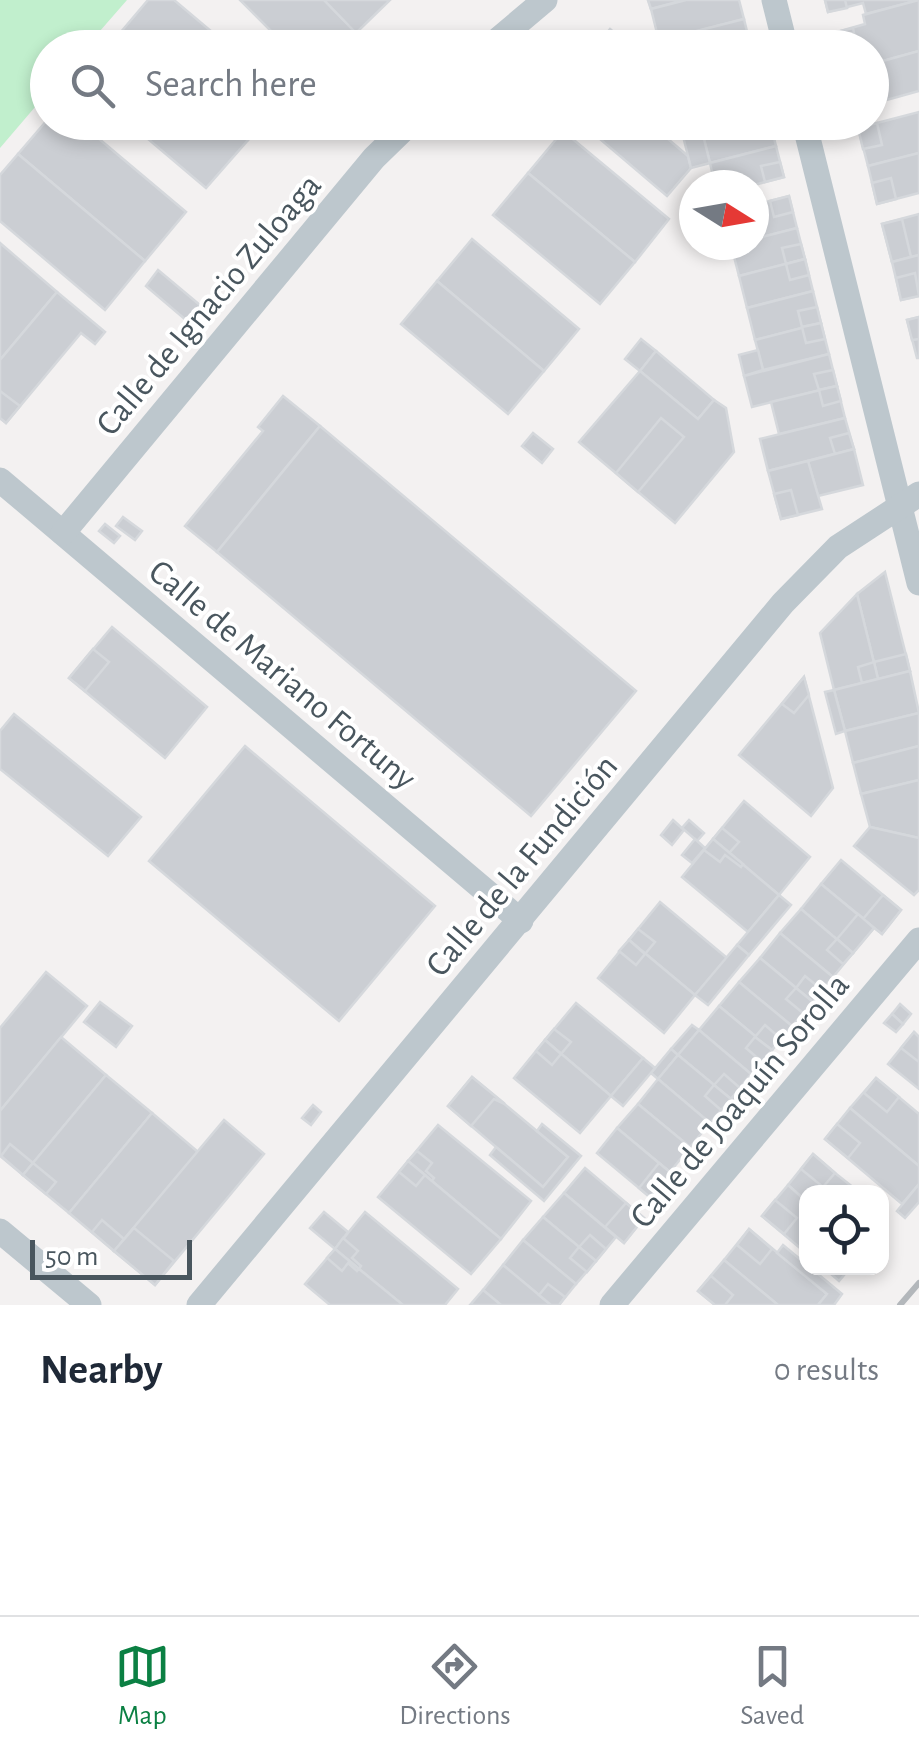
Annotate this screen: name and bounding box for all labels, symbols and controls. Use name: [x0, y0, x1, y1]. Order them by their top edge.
search box: [30, 30, 889, 140]
icon: search: [65, 58, 120, 113]
text: Search here: [145, 66, 317, 104]
street label: Calle de Ignacio Zuloaga: [90, 168, 328, 442]
north arrow: [679, 170, 769, 260]
street label: Calle de Mariano Fortuny: [142, 554, 422, 797]
street label: Calle de la Fundición: [420, 749, 625, 983]
street label: Calle de Joaquín Sorolla: [624, 967, 856, 1235]
map controls: [799, 1185, 889, 1275]
button: locate: [799, 1185, 889, 1275]
scale bar: [30, 1235, 192, 1280]
text: 50 m: [45, 1243, 99, 1271]
text: Nearby: [40, 1349, 163, 1391]
text: 0 results: [774, 1354, 879, 1386]
tab: Map: [115, 1639, 170, 1733]
tab: Directions: [399, 1639, 511, 1733]
tab: Saved: [740, 1639, 804, 1733]

